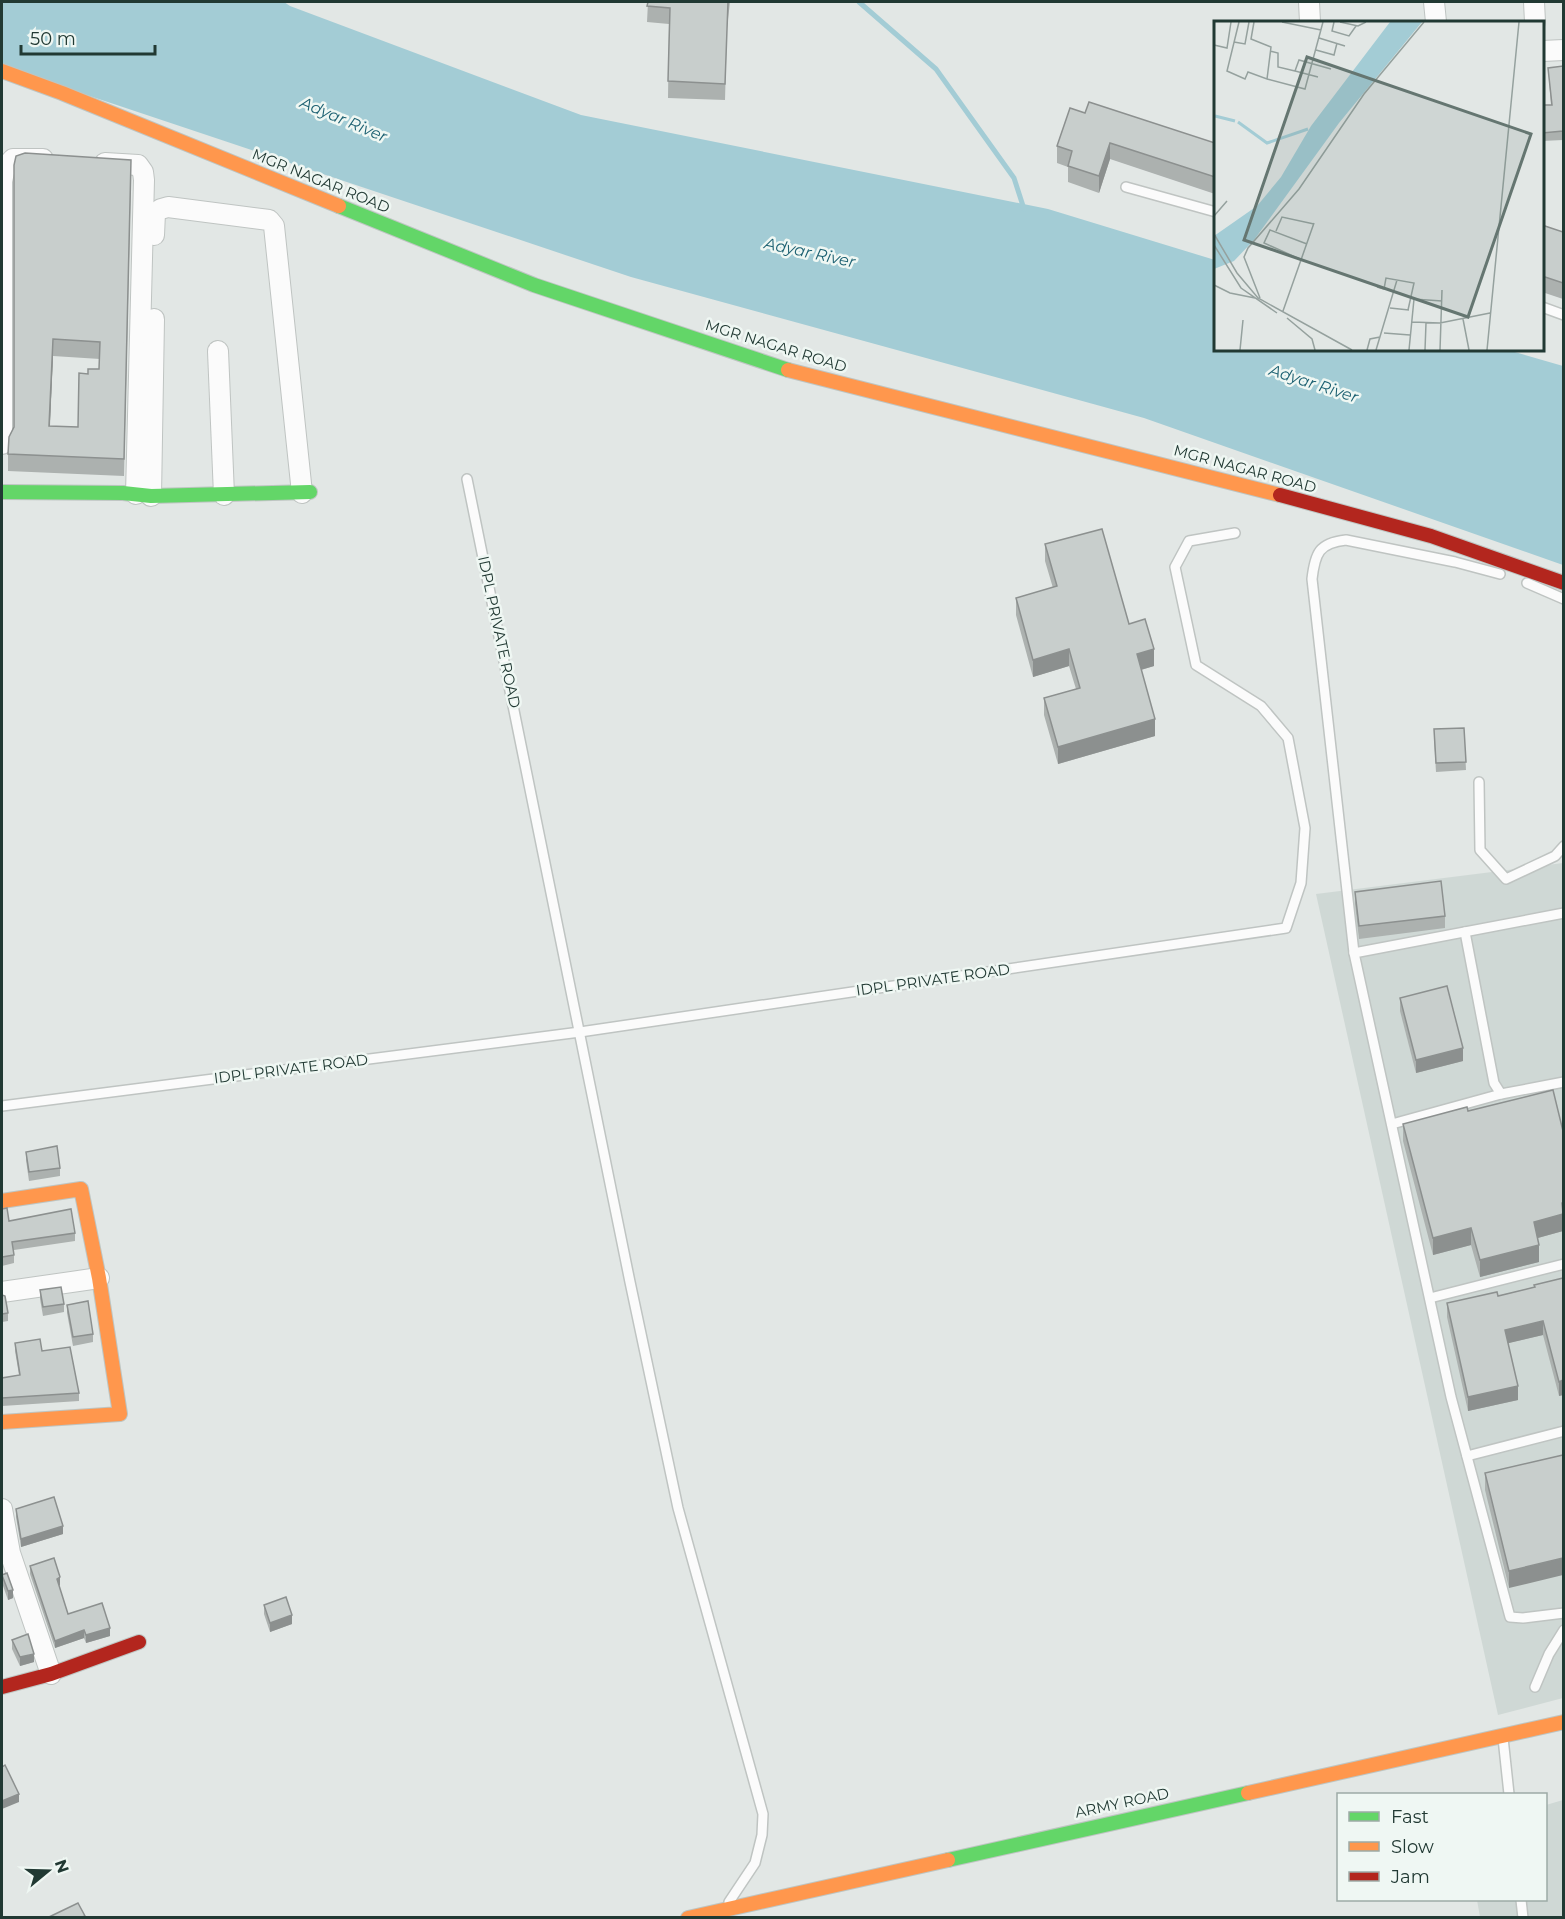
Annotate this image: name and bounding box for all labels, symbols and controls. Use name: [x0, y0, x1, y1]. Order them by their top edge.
scale bar: [21, 18, 154, 56]
inset map: [1214, 21, 1544, 351]
text: 50 m: [30, 28, 76, 50]
water label: Adyar River: [297, 92, 391, 146]
street label: MGR NAGAR ROAD: [249, 144, 393, 217]
water label: Adyar River: [762, 233, 858, 272]
street label: MGR NAGAR ROAD: [703, 315, 849, 376]
water label: Adyar River: [1266, 360, 1361, 407]
street label: MGR NAGAR ROAD: [1172, 440, 1319, 497]
street label: IDPL PRIVATE ROAD: [474, 554, 525, 710]
street label: IDPL PRIVATE ROAD: [855, 959, 1011, 1000]
street label: IDPL PRIVATE ROAD: [213, 1050, 369, 1087]
street label: ARMY ROAD: [1073, 1783, 1171, 1822]
legend: [1337, 1793, 1547, 1901]
text: Fast: [1391, 1806, 1429, 1828]
text: Slow: [1391, 1836, 1434, 1858]
north arrow: [18, 1841, 78, 1901]
text: N: [51, 1857, 73, 1875]
text: Jam: [1390, 1866, 1430, 1888]

